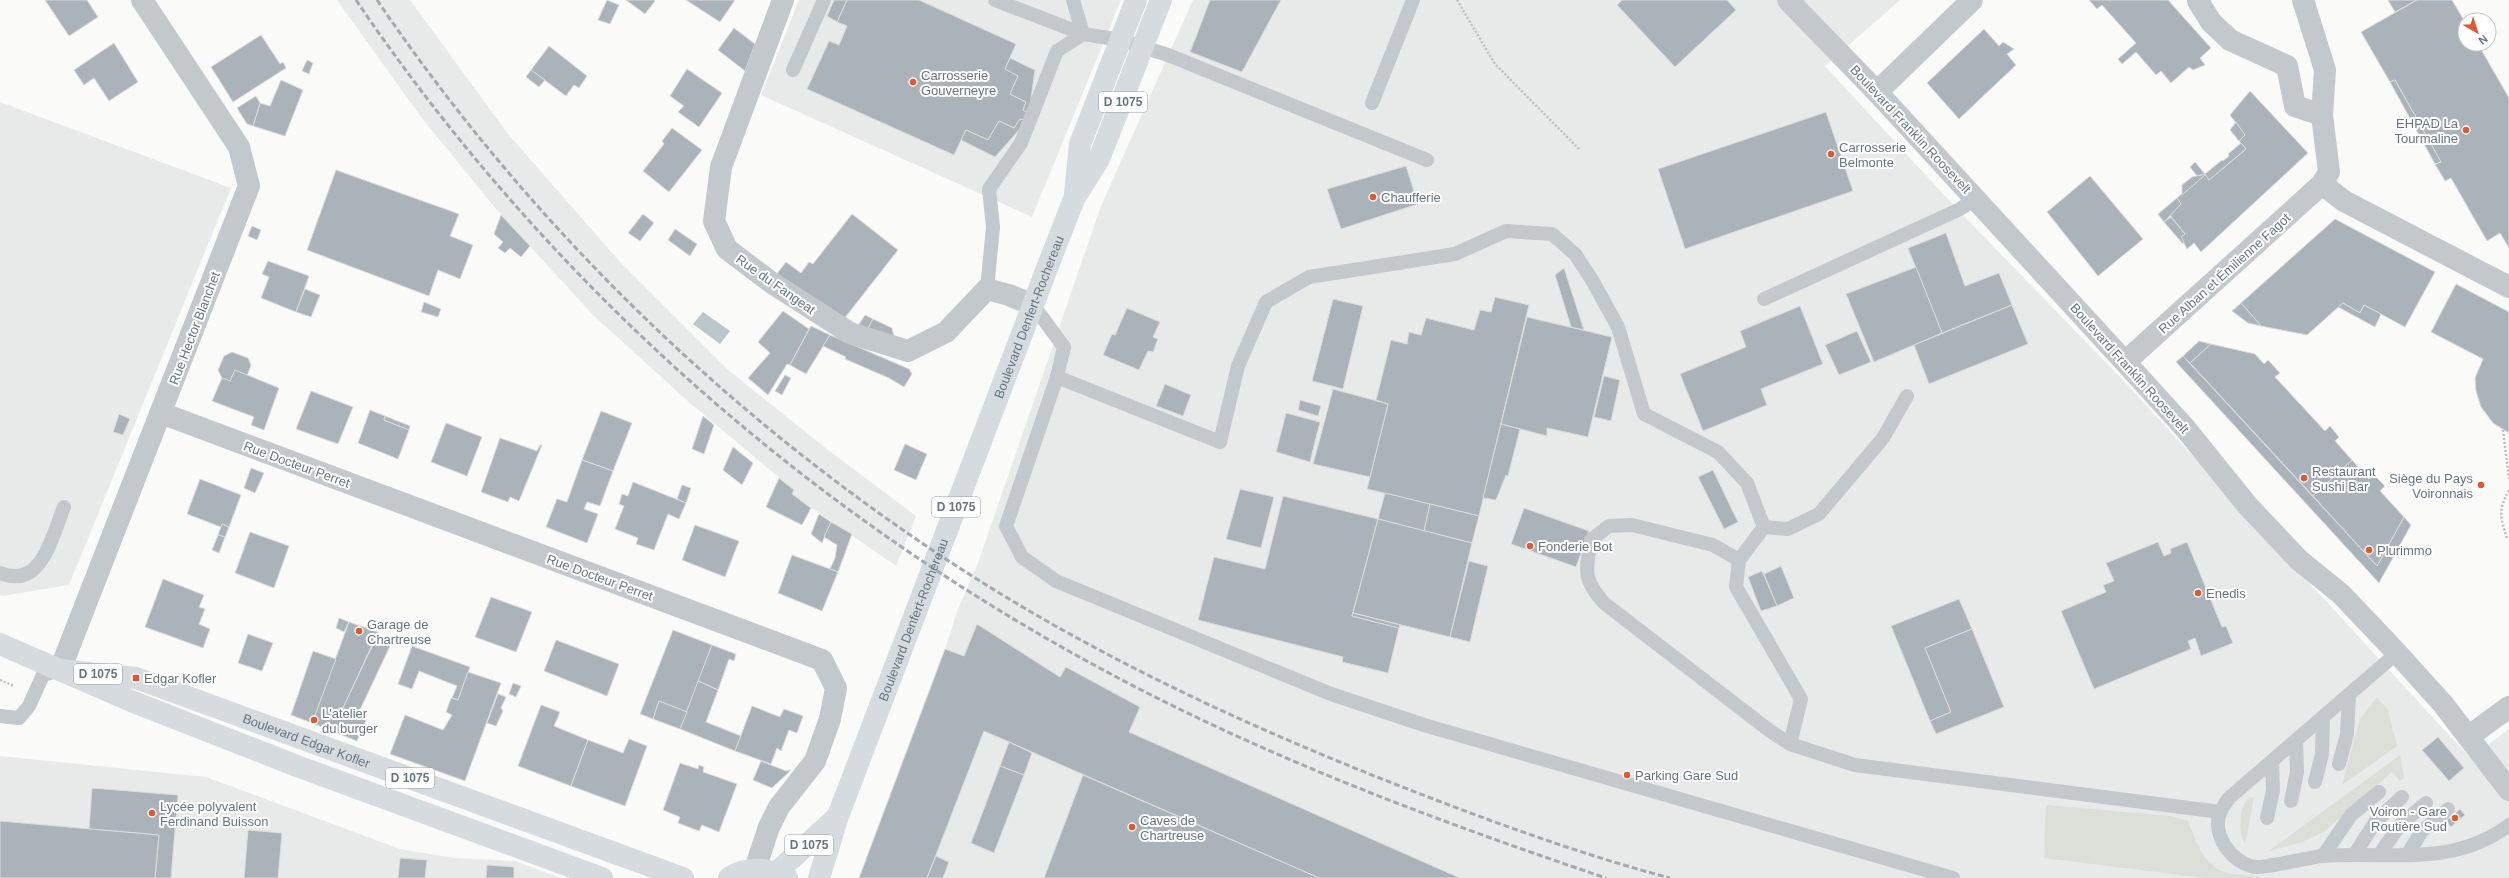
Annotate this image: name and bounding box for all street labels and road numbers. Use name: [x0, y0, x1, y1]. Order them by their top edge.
street label: Boulevard Franklin Roosevelt: [1847, 62, 1974, 197]
road number: D 1075: [1099, 92, 1147, 112]
street label: Rue Alban et Émilienne Fagot: [2155, 210, 2294, 336]
street label: Boulevard Denfert-Rochereau: [991, 234, 1067, 401]
street label: Rue du Fangeat: [733, 252, 819, 318]
street label: Rue Hector Blanchet: [166, 269, 223, 387]
street label: Boulevard Franklin Roosevelt: [2067, 300, 2192, 437]
street label: Rue Docteur Perret: [242, 438, 352, 491]
road number: D 1075: [932, 497, 980, 517]
street label: Boulevard Denfert-Rochereau: [876, 536, 951, 703]
street label: Rue Docteur Perret: [545, 551, 655, 604]
road number: D 1075: [74, 664, 122, 684]
street label: Boulevard Edgar Kofler: [241, 711, 373, 771]
road number: D 1075: [386, 768, 434, 788]
road number: D 1075: [785, 835, 833, 855]

